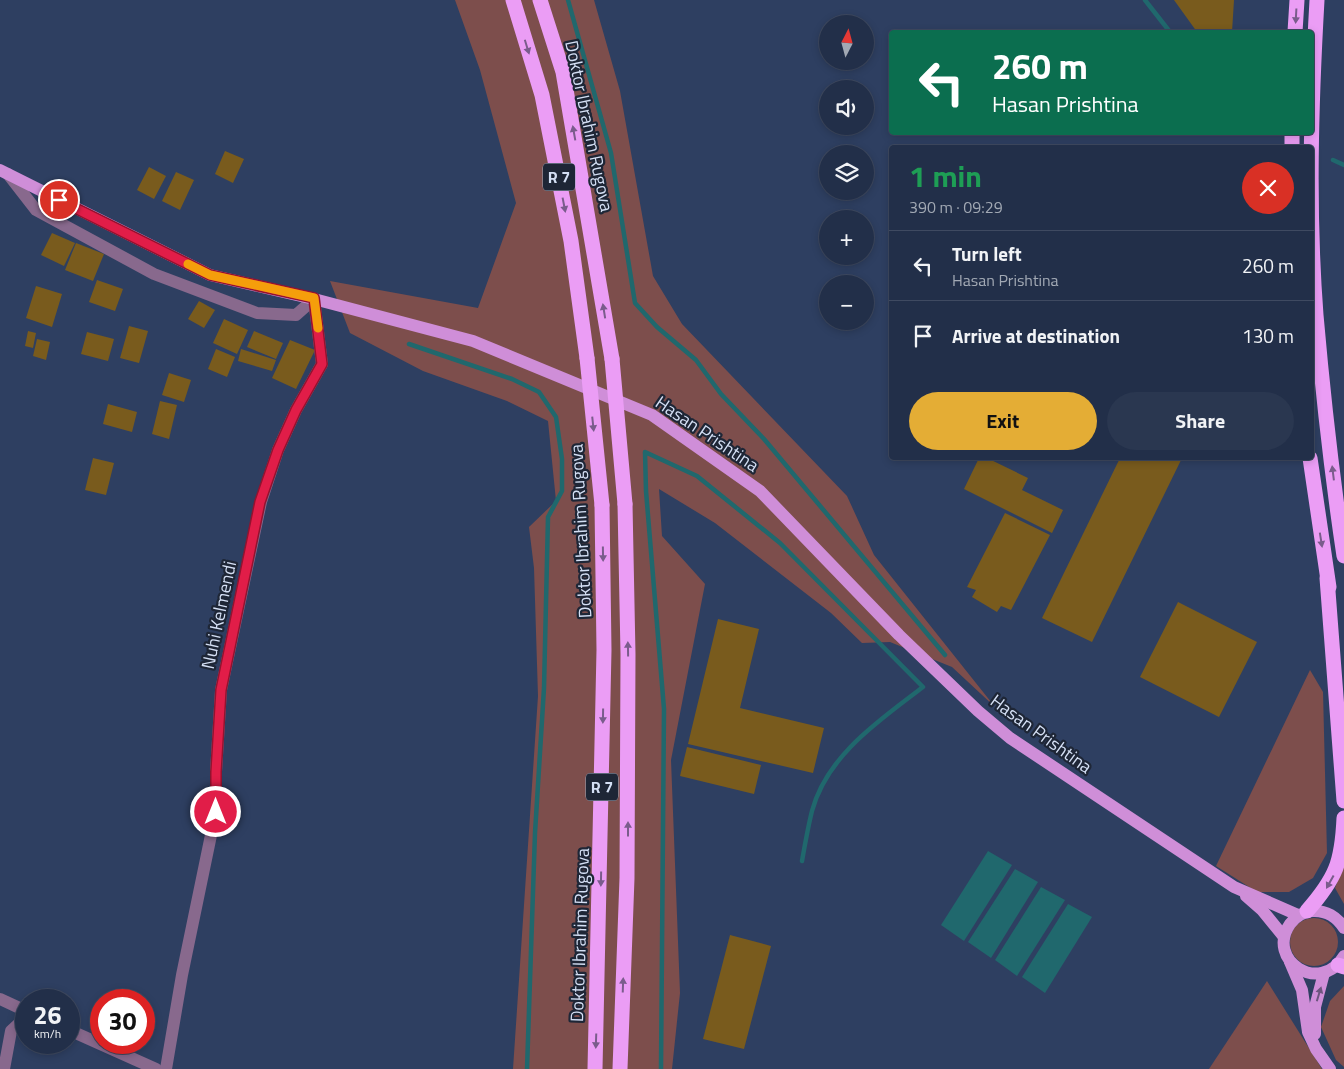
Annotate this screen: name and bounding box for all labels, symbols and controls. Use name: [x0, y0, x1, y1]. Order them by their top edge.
one-way arrow: [1291, 9, 1299, 25]
north arrow: [819, 15, 874, 70]
map controls: [819, 15, 874, 330]
street label: Doktor Ibrahim Rugova: [558, 38, 621, 214]
one-way arrow: [524, 39, 532, 54]
text: 260 m: [992, 39, 1088, 93]
icon: left: [909, 50, 974, 115]
button: sound: [819, 80, 874, 135]
text: Hasan Prishtina: [992, 87, 1139, 121]
one-way arrow: [569, 125, 577, 141]
button: layers: [819, 145, 874, 200]
text: 1 min: [909, 153, 982, 199]
button: close: [1242, 162, 1294, 214]
road number: R 7: [543, 163, 575, 190]
pin: [38, 179, 80, 221]
icon: arrive: [45, 186, 73, 214]
text: 390 m · 09:29: [909, 195, 1003, 219]
one-way arrow: [560, 197, 568, 212]
button: +: [819, 210, 874, 265]
text: Turn left: [952, 239, 1022, 268]
text: 260 m: [1242, 251, 1294, 280]
icon: left: [909, 252, 937, 280]
text: Hasan Prishtina: [952, 268, 1059, 292]
button: −: [819, 275, 874, 330]
one-way arrow: [600, 302, 608, 318]
text: Arrive at destination: [952, 321, 1120, 350]
text: 130 m: [1242, 321, 1294, 350]
icon: arrive: [909, 322, 937, 350]
street label: Hasan Prishtina: [650, 389, 765, 478]
button: Exit: [909, 392, 1097, 450]
button: Share: [1107, 392, 1294, 450]
one-way arrow: [590, 417, 598, 433]
street label: Doktor Ibrahim Rugova: [562, 443, 599, 619]
one-way arrow: [1329, 465, 1337, 481]
one-way arrow: [1318, 533, 1326, 549]
one-way arrow: [599, 546, 607, 562]
street label: Nuhi Kelmendi: [194, 558, 243, 671]
one-way arrow: [624, 641, 632, 657]
street label: Hasan Prishtina: [985, 687, 1098, 780]
one-way arrow: [599, 709, 607, 725]
road number: R 7: [586, 774, 618, 800]
position arrow: [189, 785, 241, 837]
one-way arrow: [624, 821, 632, 837]
street label: Doktor Ibrahim Rugova: [563, 847, 596, 1023]
one-way arrow: [596, 871, 604, 887]
one-way arrow: [1326, 875, 1335, 888]
one-way arrow: [620, 977, 628, 993]
one-way arrow: [1316, 986, 1324, 1001]
speed limit sign: 30: [90, 989, 155, 1054]
text: 26: [33, 996, 62, 1034]
text: km/h: [34, 1024, 61, 1043]
one-way arrow: [592, 1033, 600, 1049]

